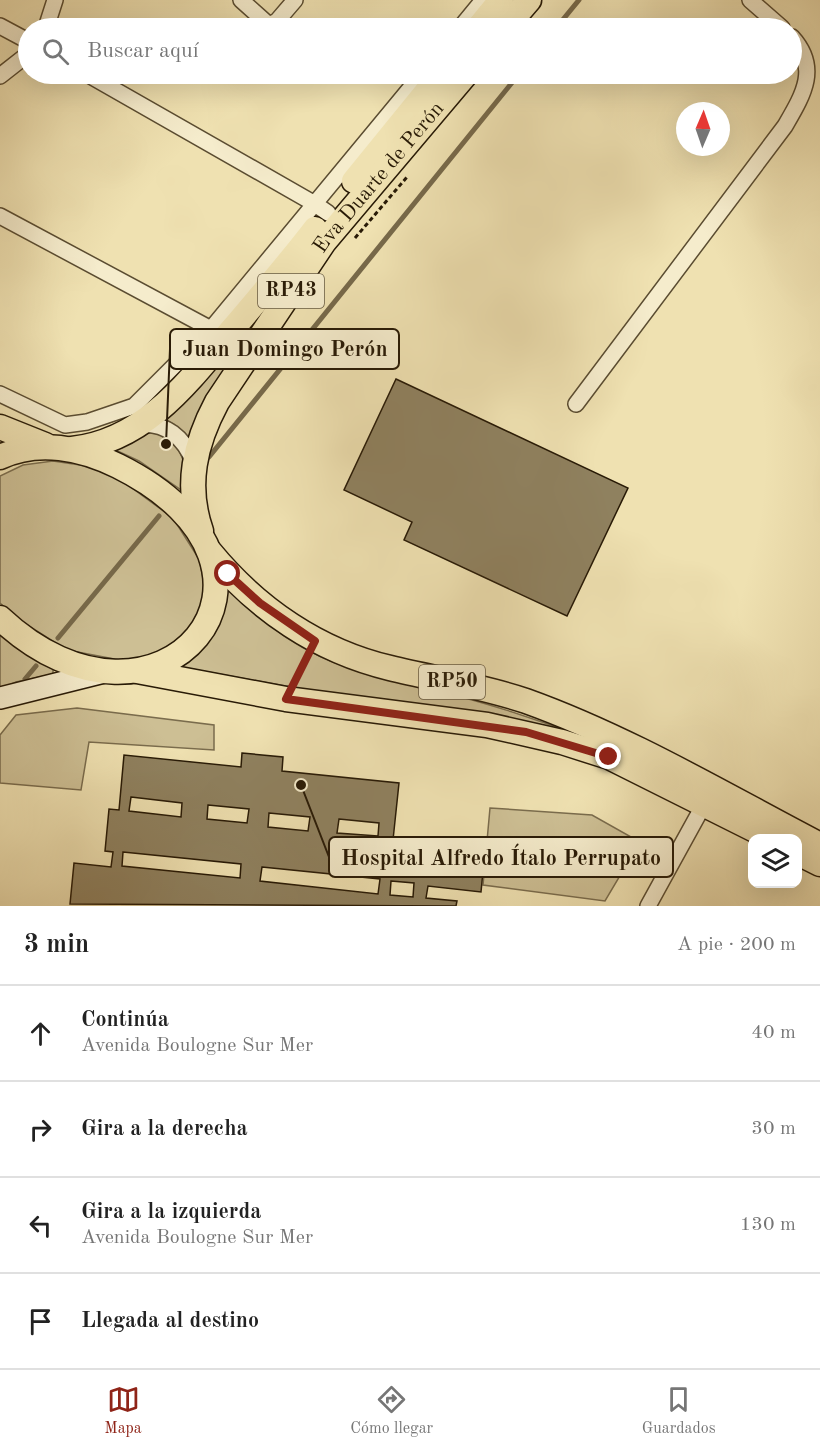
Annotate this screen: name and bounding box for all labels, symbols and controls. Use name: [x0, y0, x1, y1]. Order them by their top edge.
search box: [18, 18, 802, 84]
icon: search: [39, 35, 72, 68]
text: Buscar aquí: [87, 40, 199, 62]
street label: Eva Duarte de Perón: [309, 98, 448, 257]
north arrow: [676, 102, 730, 156]
road number: RP43: [258, 274, 324, 308]
callout: Juan Domingo Perón: [170, 329, 399, 369]
text: Juan Domingo Perón: [182, 339, 388, 361]
route start: [214, 560, 240, 586]
road number: RP50: [419, 665, 485, 699]
route end: [595, 743, 621, 769]
map controls: [748, 834, 802, 888]
button: layers: [748, 834, 802, 888]
callout: Hospital Alfredo Ítalo Perrupato: [329, 837, 673, 877]
text: Hospital Alfredo Ítalo Perrupato: [341, 843, 661, 870]
text: 3 min: [24, 932, 89, 958]
text: A pie · 200 m: [677, 935, 796, 955]
text: Continúa: [81, 1009, 169, 1031]
icon: ahead: [24, 1017, 57, 1050]
text: 40 m: [751, 1023, 796, 1043]
text: Avenida Boulogne Sur Mer: [81, 1036, 313, 1056]
icon: right: [24, 1113, 57, 1146]
text: Gira a la derecha: [81, 1118, 248, 1140]
text: 30 m: [751, 1119, 796, 1139]
text: Gira a la izquierda: [81, 1201, 261, 1223]
icon: left: [24, 1209, 57, 1242]
text: 130 m: [740, 1215, 796, 1235]
text: Avenida Boulogne Sur Mer: [81, 1228, 313, 1248]
icon: arrive: [24, 1305, 57, 1338]
text: Llegada al destino: [81, 1310, 259, 1332]
tab: Mapa: [104, 1383, 142, 1439]
tab: Cómo llegar: [350, 1383, 433, 1439]
tab: Guardados: [642, 1383, 716, 1439]

